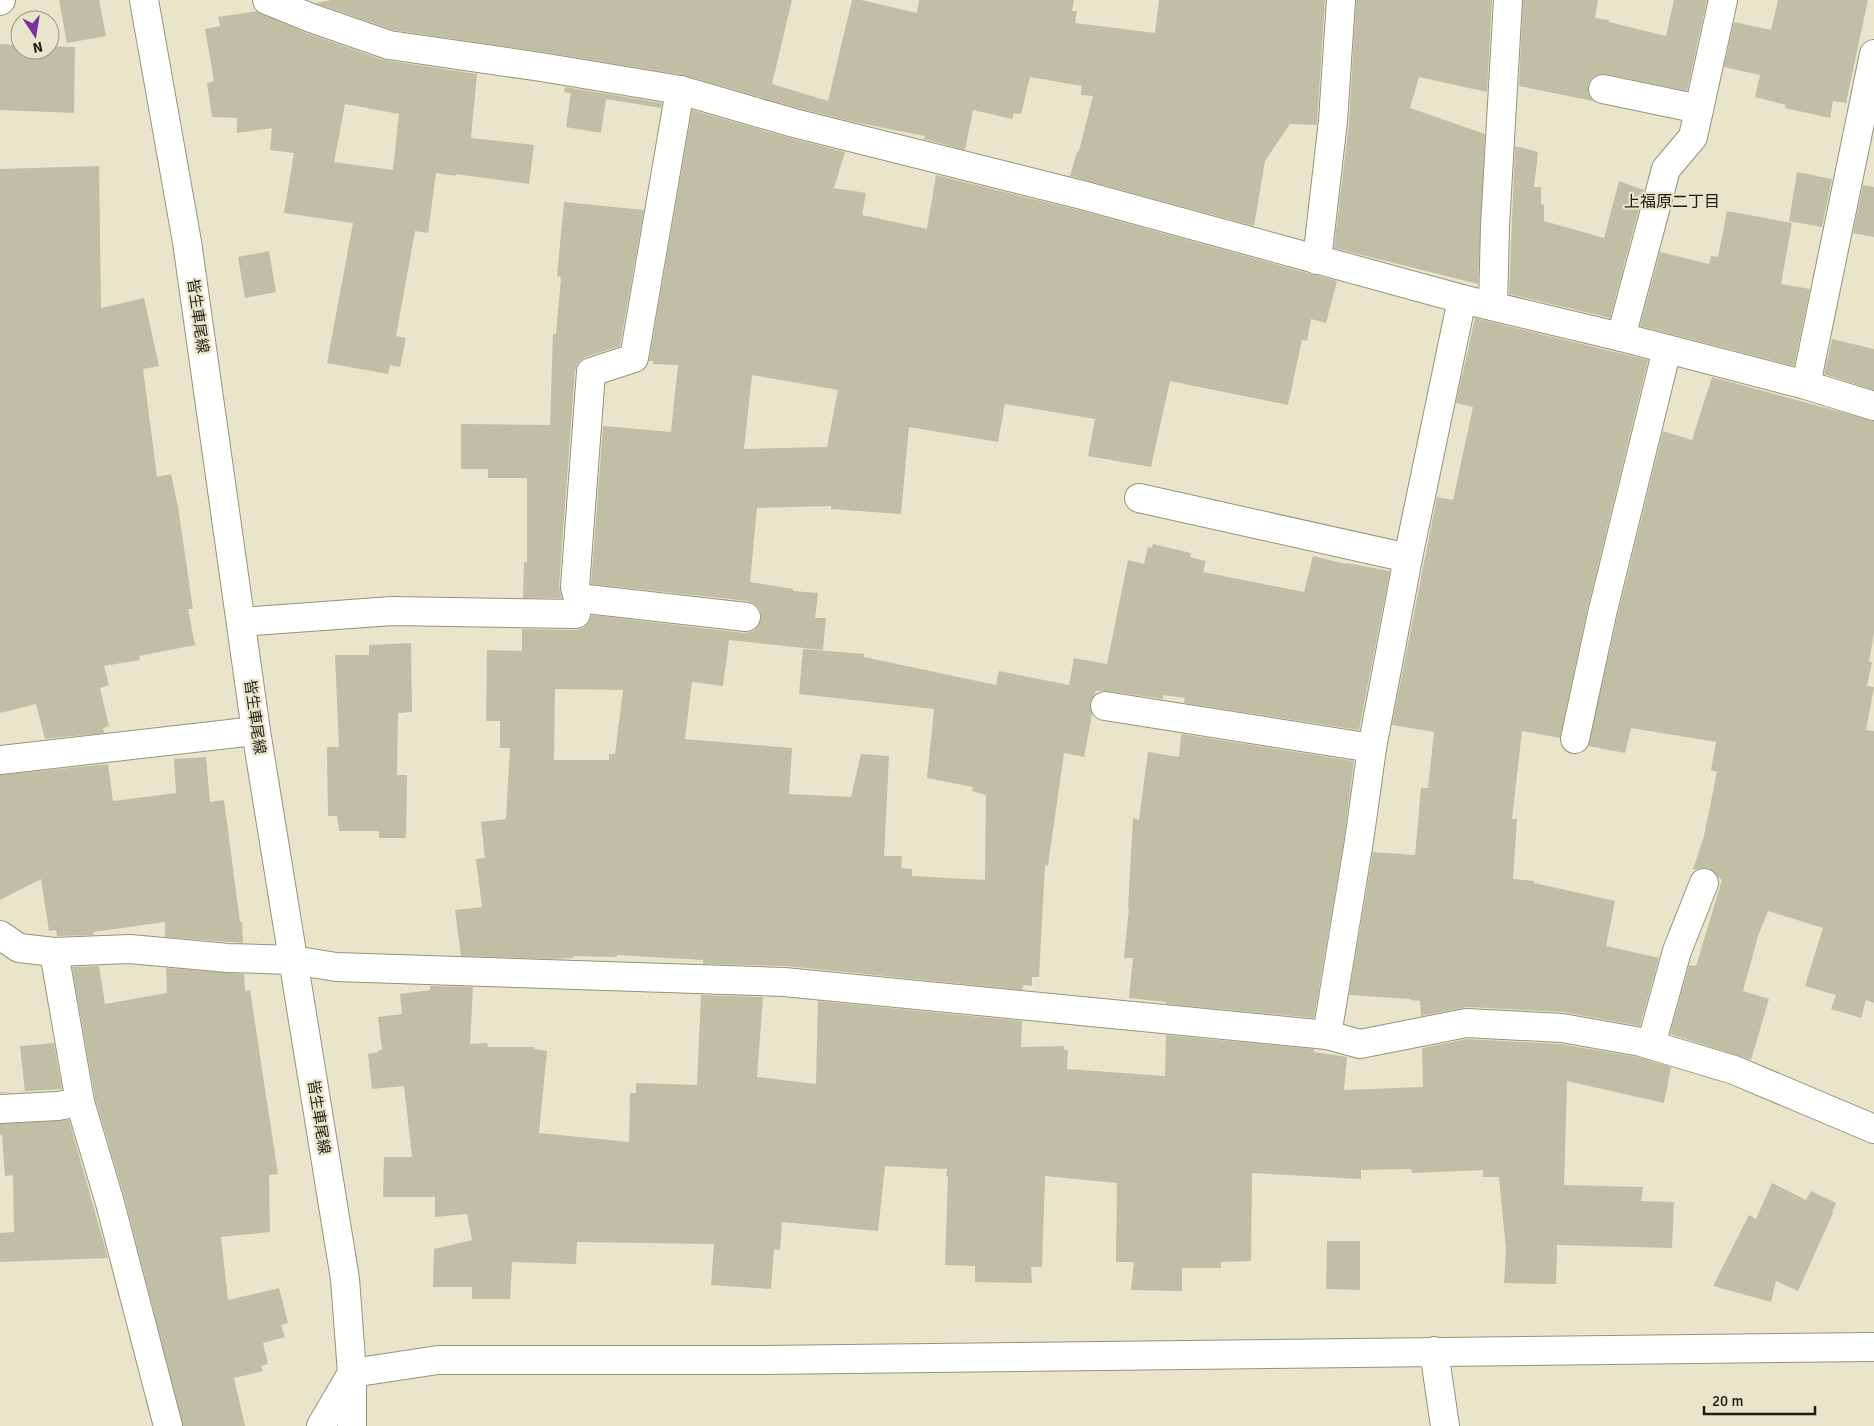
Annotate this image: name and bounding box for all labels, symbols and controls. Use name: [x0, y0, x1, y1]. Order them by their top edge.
north arrow: [10, 10, 60, 60]
text: N: [31, 38, 44, 57]
district label: 上福原二丁目: [1624, 192, 1720, 212]
street label: 皆生車尾線: [184, 278, 212, 354]
street label: 皆生車尾線: [241, 679, 269, 755]
street label: 皆生車尾線: [304, 1079, 334, 1155]
scale bar: [1704, 1384, 1815, 1416]
text: 20 m: [1712, 1392, 1743, 1410]

